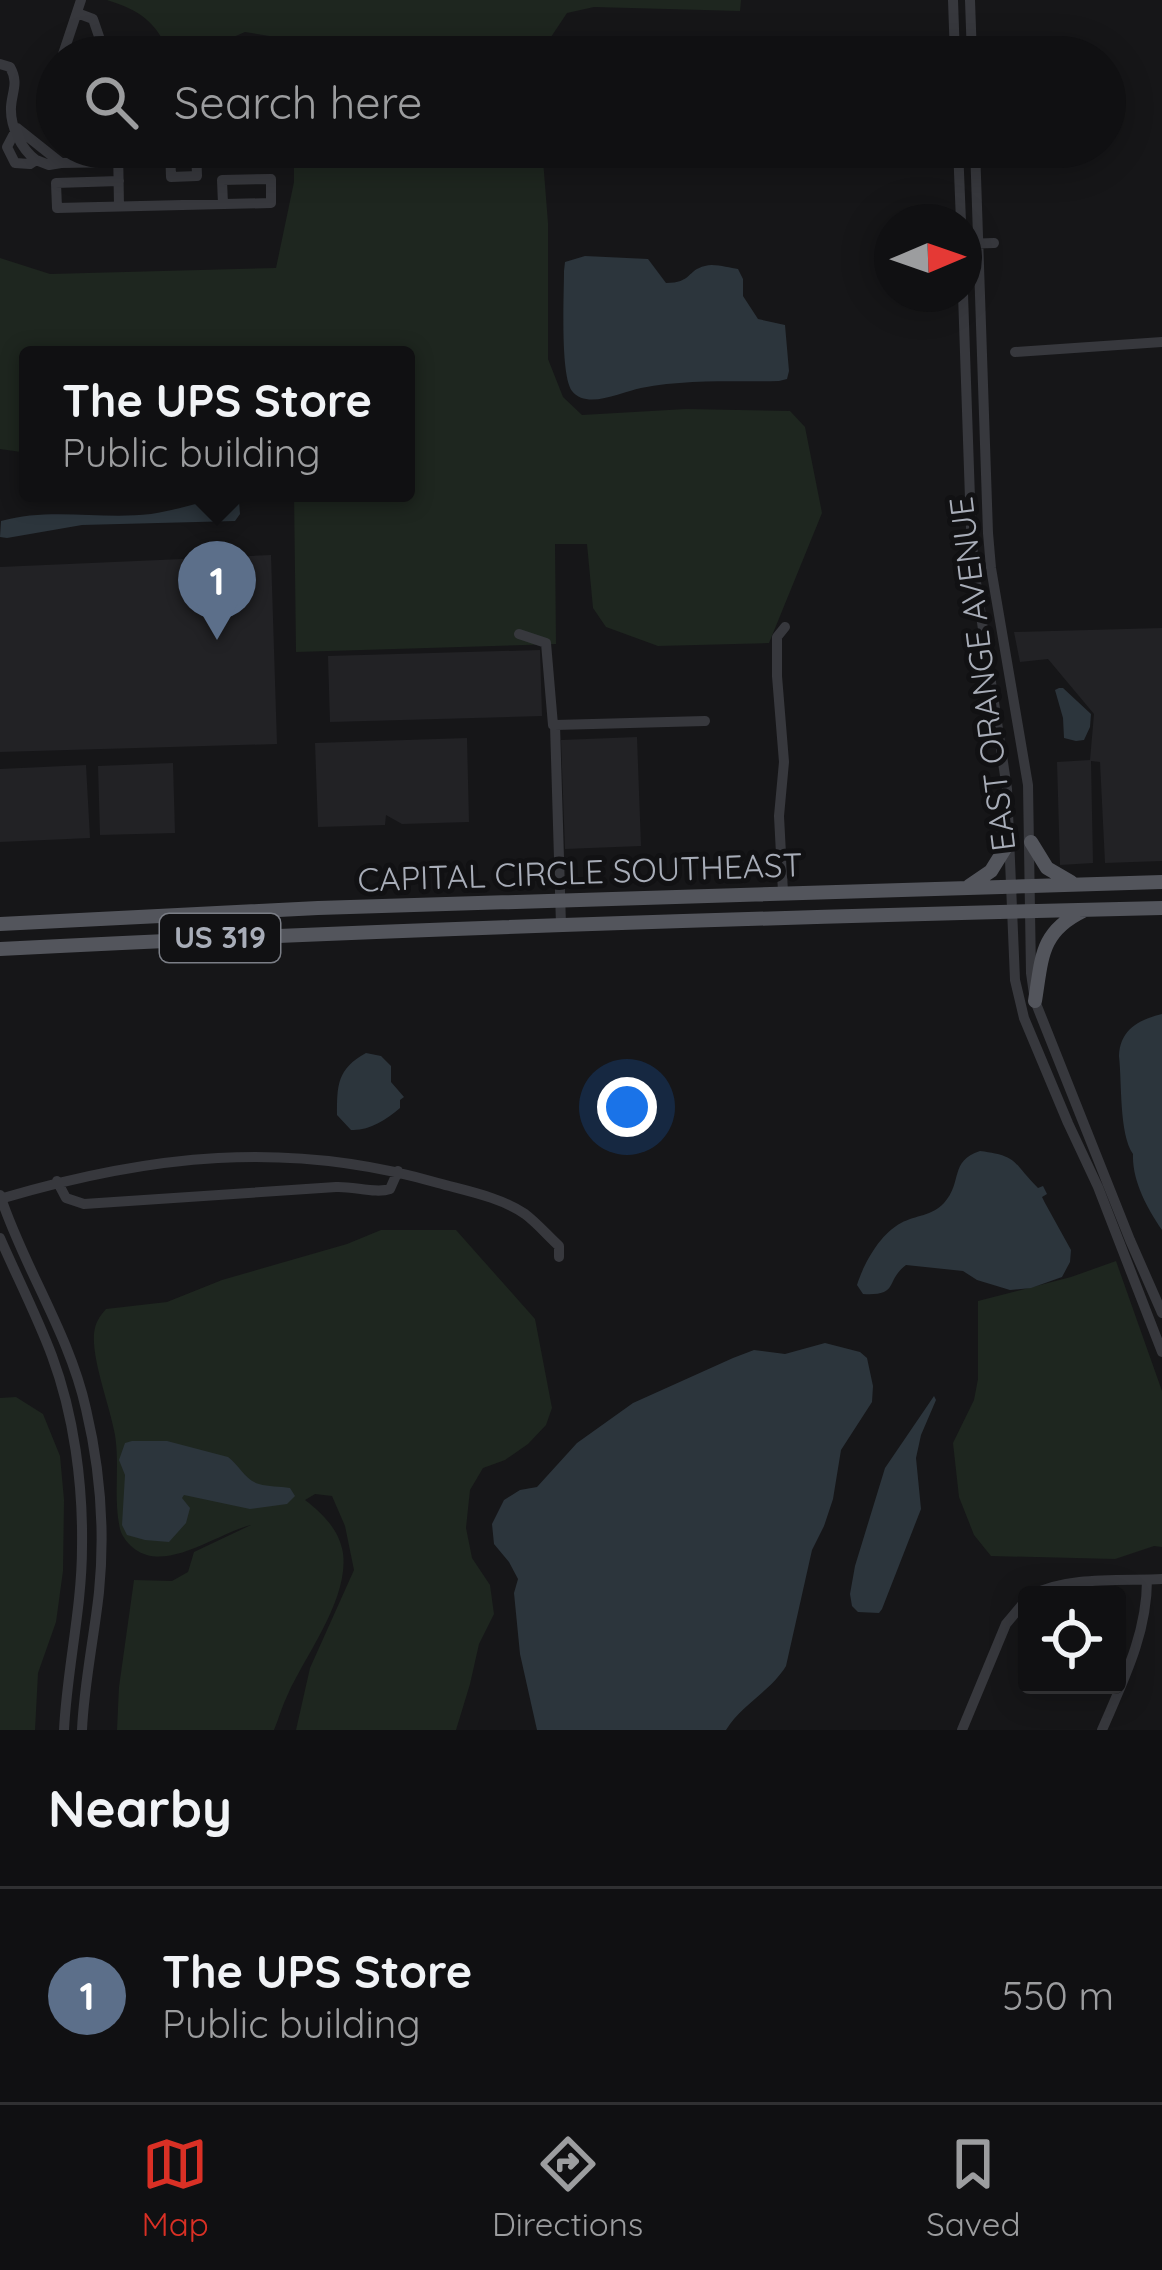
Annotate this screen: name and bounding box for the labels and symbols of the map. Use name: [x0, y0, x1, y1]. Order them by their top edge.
north arrow: [874, 204, 982, 312]
street label: EAST ORANGE AVENUE: [939, 495, 1024, 853]
pin: 1: [178, 541, 256, 640]
street label: CAPITAL CIRCLE SOUTHEAST: [357, 843, 803, 900]
road number: US 319: [160, 914, 280, 962]
your location: [597, 1077, 657, 1137]

